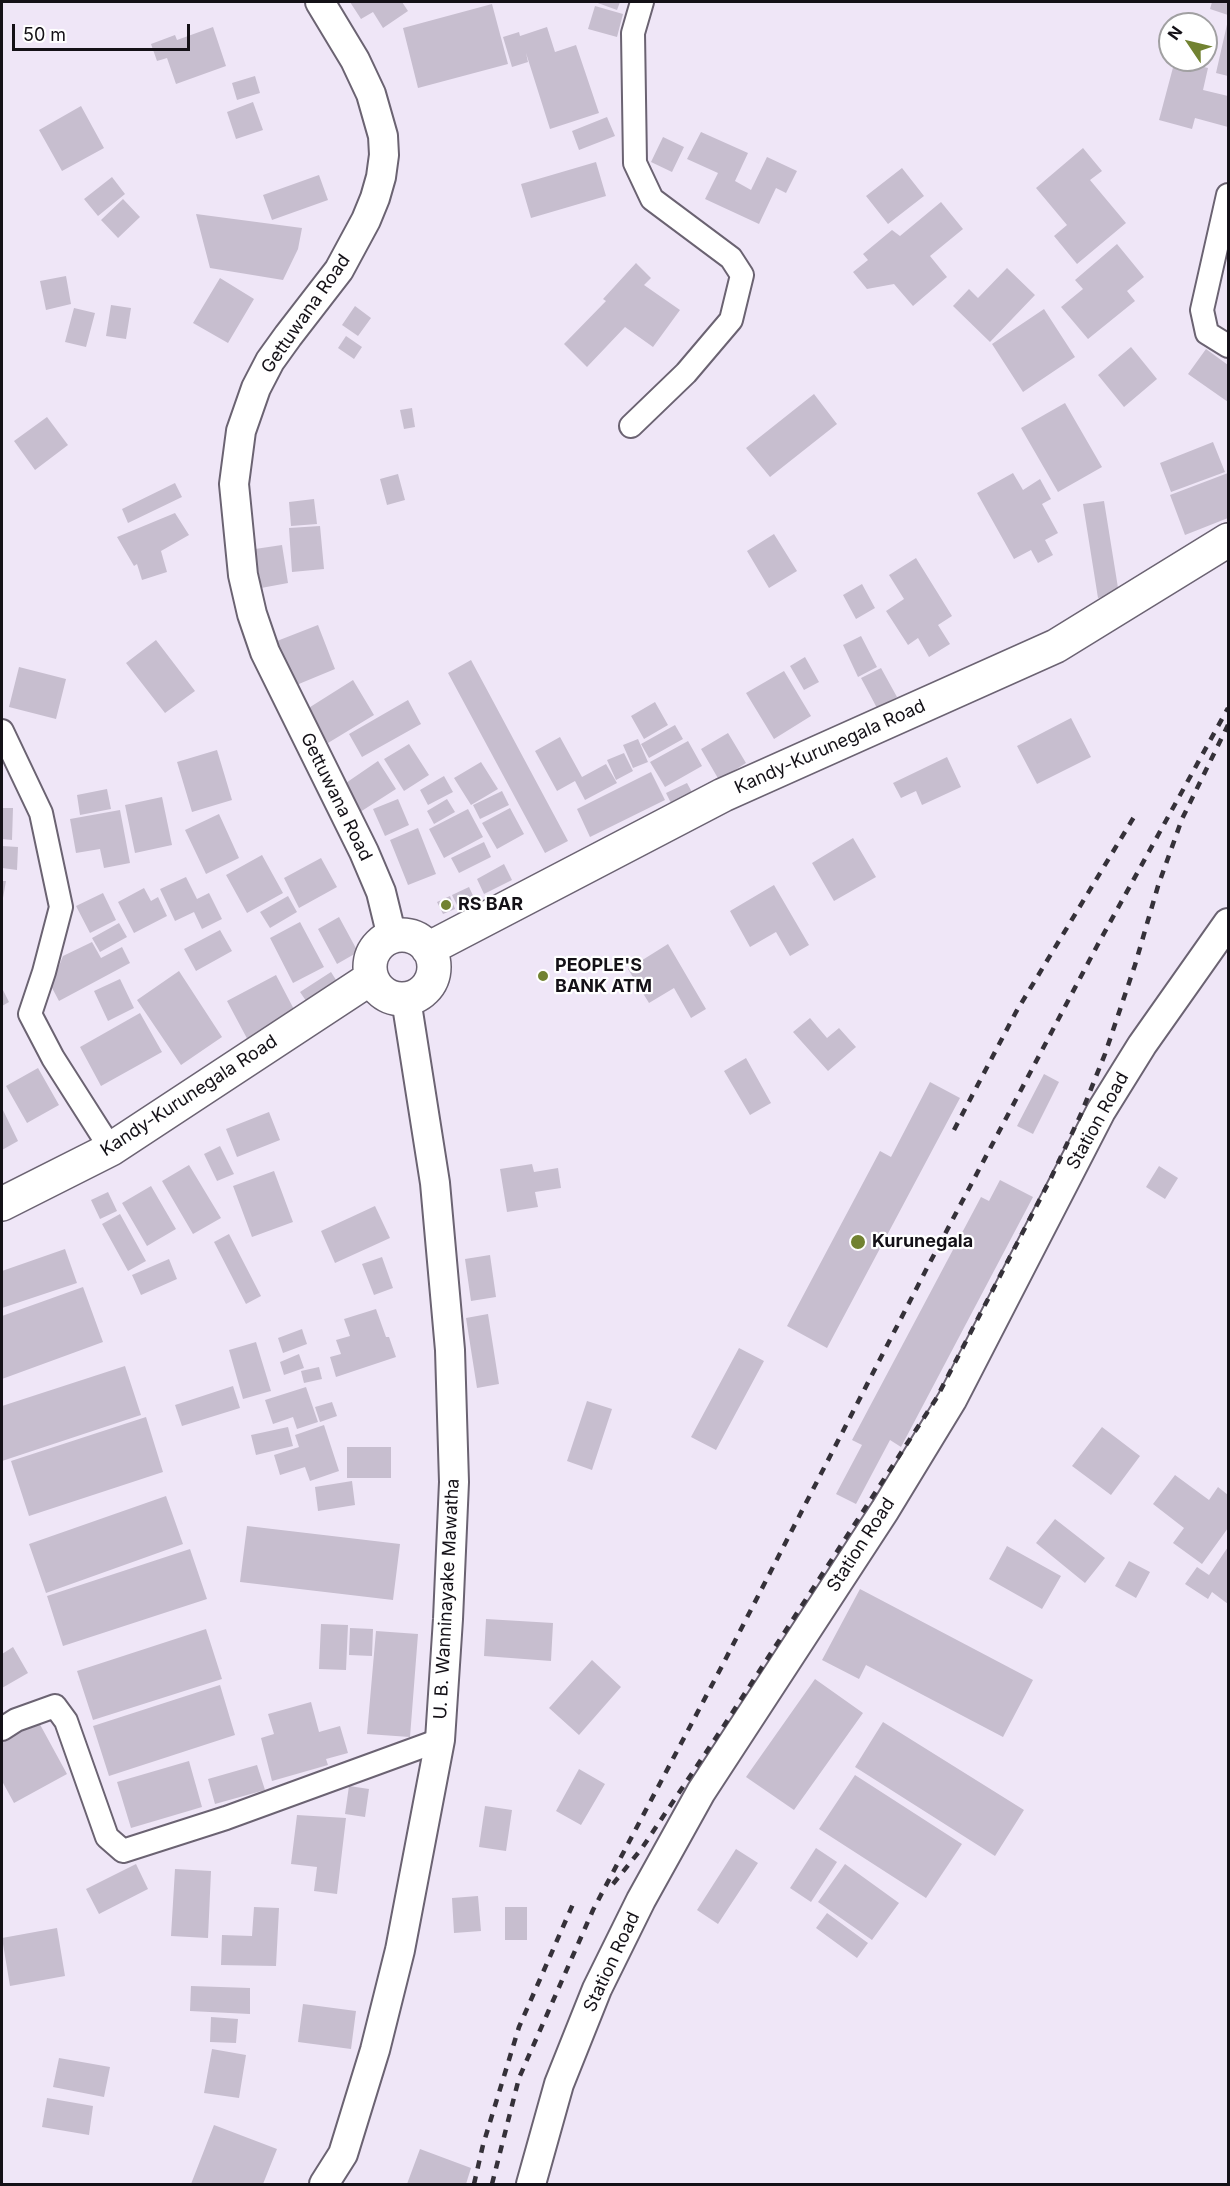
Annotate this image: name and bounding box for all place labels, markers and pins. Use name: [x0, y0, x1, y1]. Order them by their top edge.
place label: RS BAR: [458, 894, 523, 916]
marker: RS BAR: [439, 898, 453, 912]
place label: PEOPLE'S BANK ATM: [555, 955, 652, 998]
marker: PEOPLE'S BANK ATM: [536, 969, 550, 983]
place label: Kurunegala: [872, 1231, 973, 1253]
marker: Kurunegala: [849, 1233, 867, 1251]

